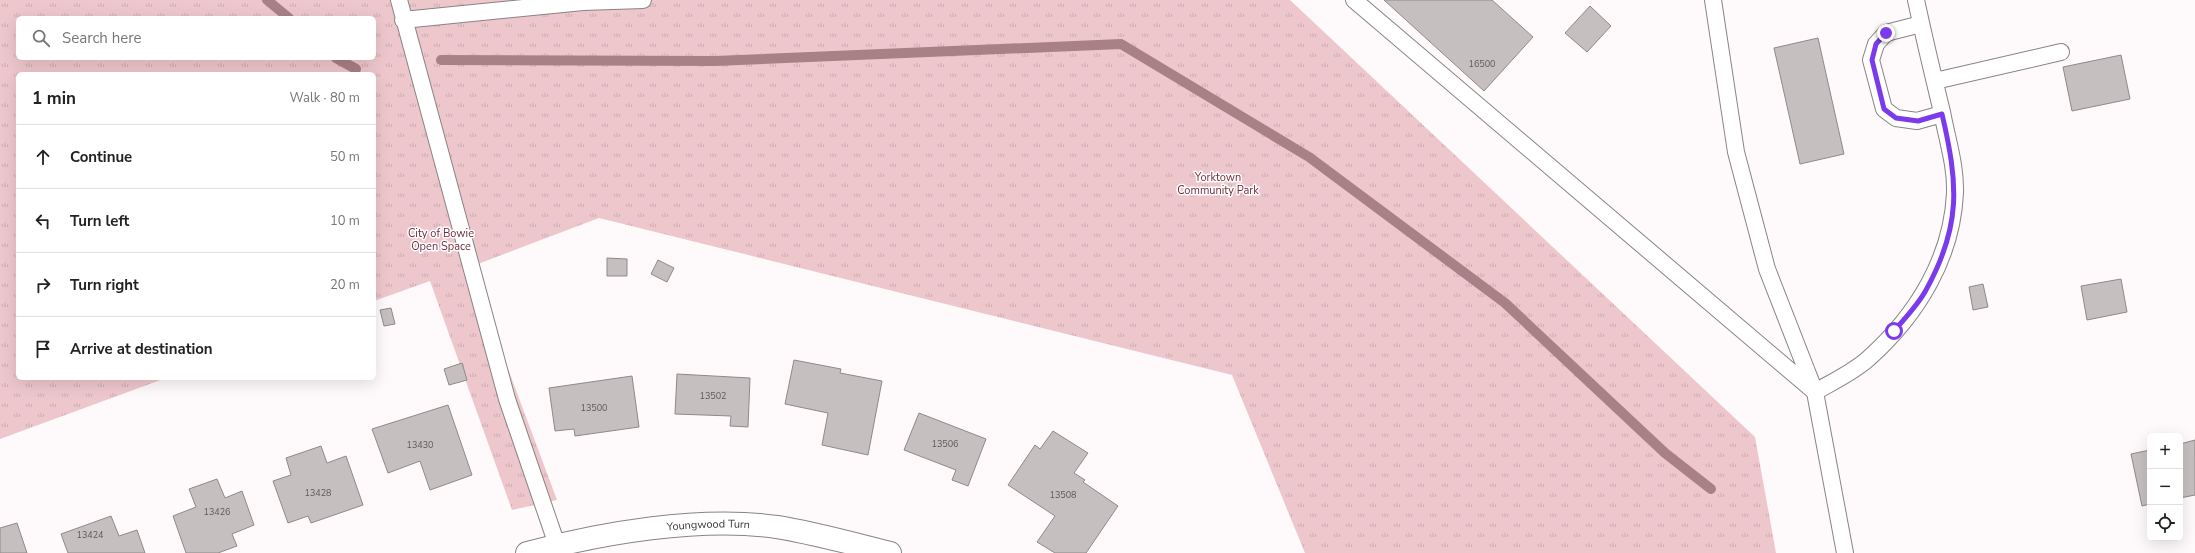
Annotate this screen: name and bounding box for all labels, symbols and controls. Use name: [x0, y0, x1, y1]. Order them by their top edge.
search box: [16, 16, 376, 60]
route end: [1877, 24, 1895, 42]
icon: search: [30, 27, 52, 49]
text: Search here: [62, 28, 142, 48]
house number: 16500: [1468, 58, 1496, 70]
text: 1 min: [32, 87, 76, 110]
text: Walk · 80 m: [289, 89, 360, 107]
icon: ahead: [32, 146, 54, 168]
text: Continue: [70, 147, 132, 167]
text: 50 m: [330, 148, 360, 166]
park label: Yorktown Community Park: [1177, 170, 1259, 198]
icon: left: [32, 210, 54, 232]
text: Turn left: [70, 211, 129, 231]
text: 10 m: [330, 212, 360, 230]
park label: City of Bowie Open Space: [408, 226, 474, 254]
icon: right: [32, 274, 54, 296]
text: Turn right: [70, 275, 139, 295]
text: 20 m: [330, 276, 360, 294]
route start: [1885, 322, 1903, 340]
icon: arrive: [32, 338, 54, 360]
text: Arrive at destination: [70, 339, 213, 359]
house number: 13502: [699, 390, 727, 402]
house number: 13500: [580, 402, 608, 414]
map controls: [2147, 433, 2183, 541]
button: +: [2147, 433, 2183, 469]
house number: 13506: [931, 438, 959, 450]
house number: 13430: [406, 439, 434, 451]
button: −: [2147, 469, 2183, 505]
house number: 13428: [304, 487, 332, 499]
house number: 13508: [1049, 489, 1077, 501]
button: locate: [2147, 505, 2183, 541]
house number: 13426: [203, 506, 231, 518]
street label: Youngwood Turn: [665, 517, 750, 535]
house number: 13424: [76, 529, 104, 541]

